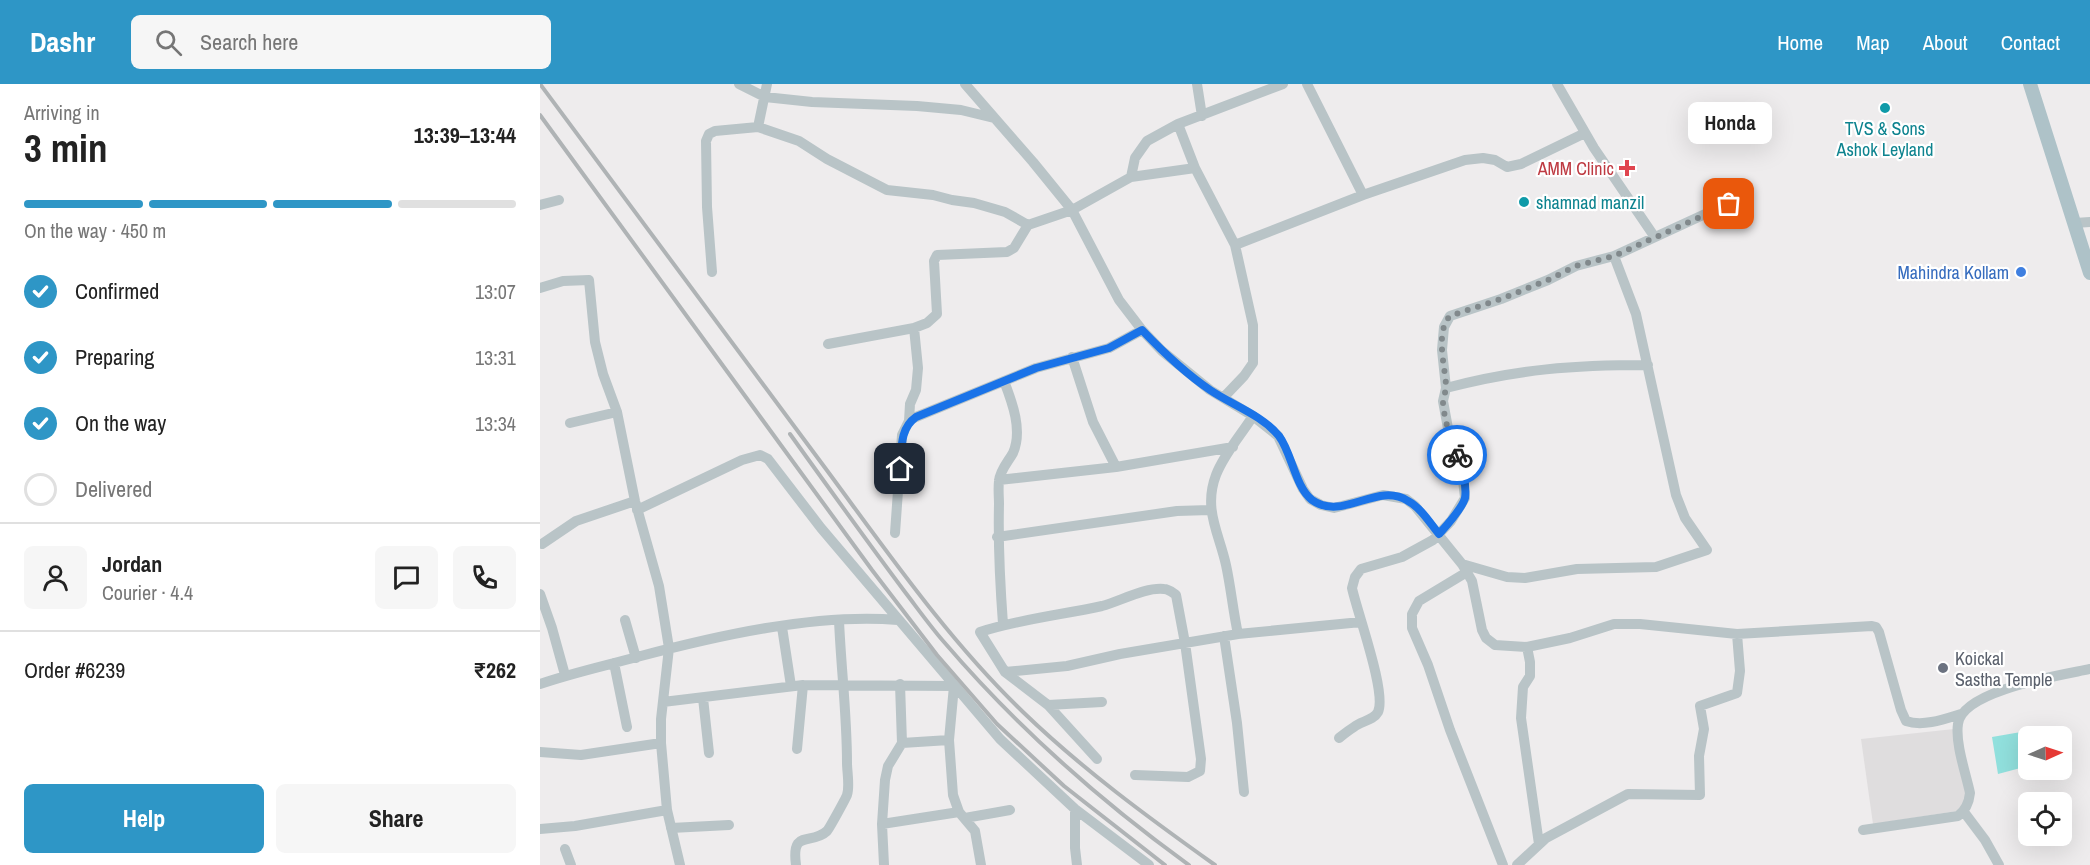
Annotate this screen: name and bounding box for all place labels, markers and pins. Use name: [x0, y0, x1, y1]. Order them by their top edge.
marker: TVS & Sons Ashok Leyland: [1878, 101, 1892, 115]
callout: Honda: [1687, 102, 1771, 144]
place label: TVS & Sons Ashok Leyland: [1836, 116, 1933, 162]
place label: AMM Clinic: [1537, 156, 1614, 181]
marker: AMM Clinic: [1618, 159, 1636, 177]
pin: [1703, 178, 1754, 229]
place label: shamnad manzil: [1536, 190, 1644, 215]
marker: shamnad manzil: [1517, 195, 1531, 209]
place label: Mahindra Kollam: [1897, 260, 2009, 285]
marker: Mahindra Kollam: [2014, 265, 2028, 279]
pin: [874, 443, 925, 494]
place label: Koickal Sastha Temple: [1955, 646, 2052, 692]
marker: Koickal Sastha Temple: [1936, 661, 1950, 675]

